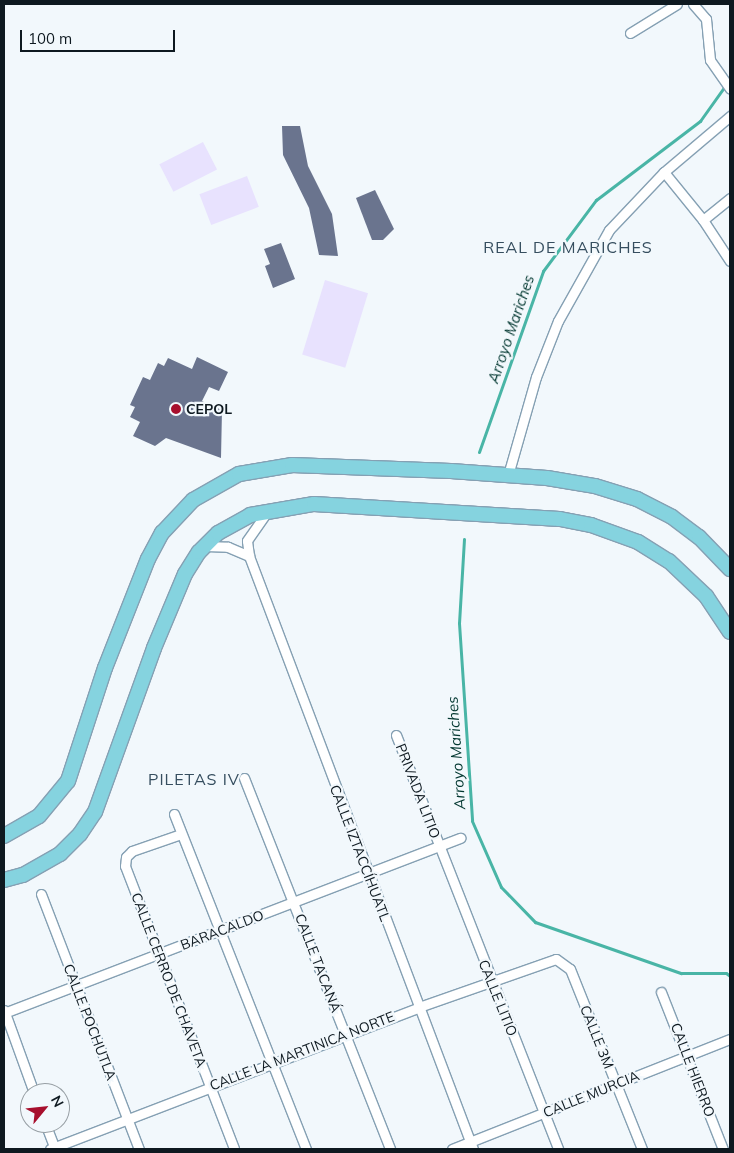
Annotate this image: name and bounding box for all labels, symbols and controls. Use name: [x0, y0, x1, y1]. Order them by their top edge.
scale bar: [22, 20, 178, 52]
text: 100 m: [28, 29, 72, 48]
district label: REAL DE MARICHES: [481, 237, 655, 257]
water label: Arroyo Mariches: [484, 273, 538, 385]
place label: CEPOL: [186, 401, 232, 417]
marker: CEPOL: [170, 403, 182, 415]
water label: Arroyo Mariches: [443, 696, 469, 810]
street label: PRIVADA LITIO: [392, 741, 444, 841]
district label: PILETAS IV: [147, 769, 241, 789]
street label: CALLE IZTACCÍHUATL: [326, 782, 394, 924]
street label: CALLE CERRO DE CHAVETA: [128, 890, 210, 1070]
street label: BARACALDO: [178, 906, 266, 954]
street label: CALLE TACANÁ: [291, 911, 345, 1015]
street label: CALLE LITIO: [475, 957, 521, 1039]
street label: CALLE POCHUTLA: [60, 961, 120, 1083]
street label: CALLE 3M: [577, 1003, 617, 1071]
street label: CALLE LA MARTINICA NORTE: [207, 1008, 397, 1094]
street label: CALLE HIERRO: [667, 1021, 719, 1119]
street label: CALLE MURCIA: [541, 1067, 641, 1121]
north arrow: [20, 1083, 70, 1133]
text: N: [47, 1093, 68, 1110]

